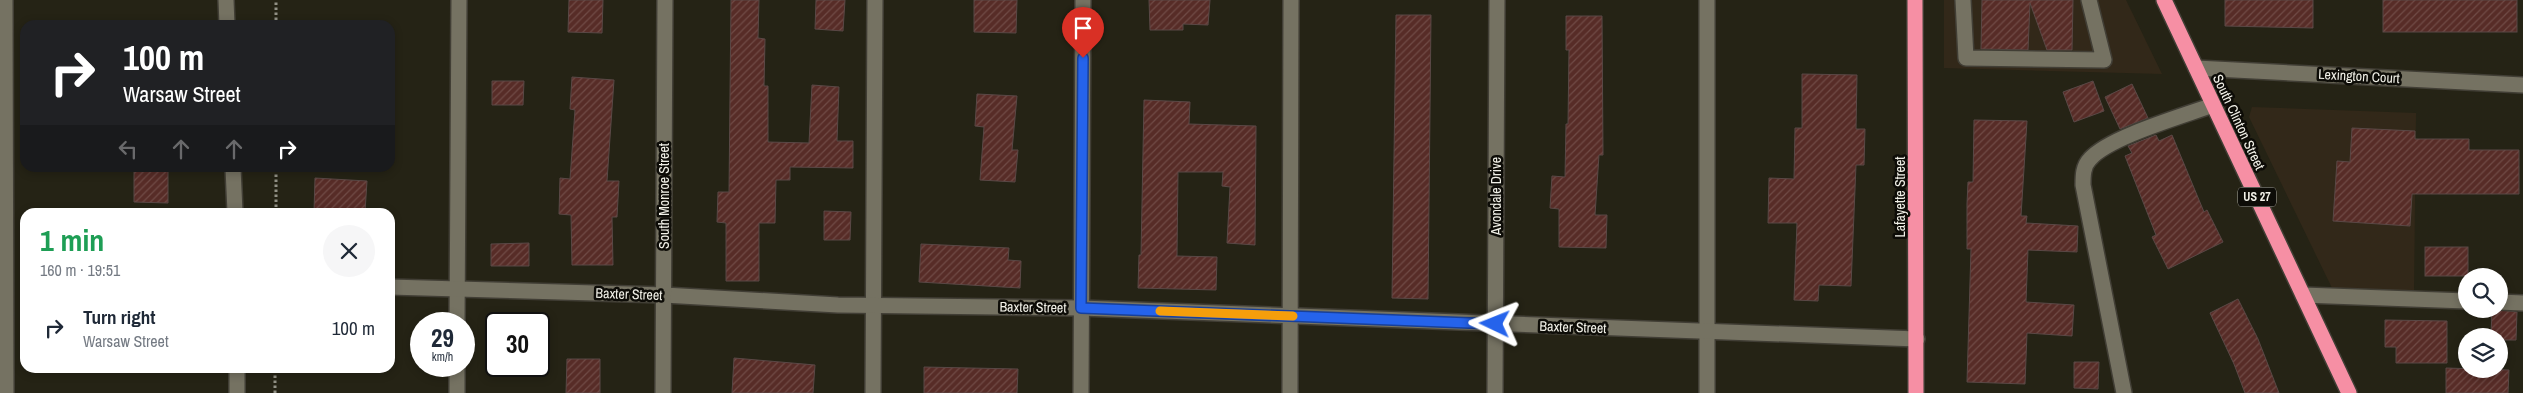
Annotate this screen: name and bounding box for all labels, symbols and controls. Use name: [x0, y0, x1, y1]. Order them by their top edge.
pin: [1062, 7, 1104, 58]
icon: arrive: [1069, 14, 1097, 42]
text: 100 m: [123, 34, 204, 81]
icon: right: [40, 40, 105, 105]
street label: Lexington Court: [2318, 65, 2400, 87]
street label: South Clinton Street: [2209, 71, 2269, 173]
text: Warsaw Street: [123, 79, 241, 109]
icon: left: [114, 135, 142, 163]
icon: ahead: [167, 135, 195, 163]
icon: ahead: [220, 135, 248, 163]
icon: right: [273, 135, 301, 163]
street label: South Monroe Street: [655, 143, 673, 249]
street label: Lafayette Street: [1891, 156, 1909, 238]
street label: Avondale Drive: [1487, 157, 1505, 236]
road number: US 27: [2238, 188, 2276, 206]
text: 1 min: [40, 220, 104, 260]
button: close: [323, 225, 375, 277]
text: 160 m · 19:51: [40, 259, 120, 281]
map controls: [2458, 268, 2508, 378]
button: search: [2458, 268, 2508, 318]
street label: Baxter Street: [595, 284, 663, 304]
street label: Baxter Street: [999, 297, 1067, 317]
position arrow: [1468, 297, 1520, 349]
text: Turn right: [83, 304, 155, 330]
speed limit sign: 30: [485, 312, 550, 377]
icon: right: [40, 314, 68, 342]
text: 100 m: [332, 315, 375, 341]
street label: Baxter Street: [1539, 317, 1607, 337]
text: 29: [431, 321, 454, 355]
button: layers: [2458, 328, 2508, 378]
text: Warsaw Street: [83, 330, 169, 352]
text: km/h: [432, 349, 453, 365]

